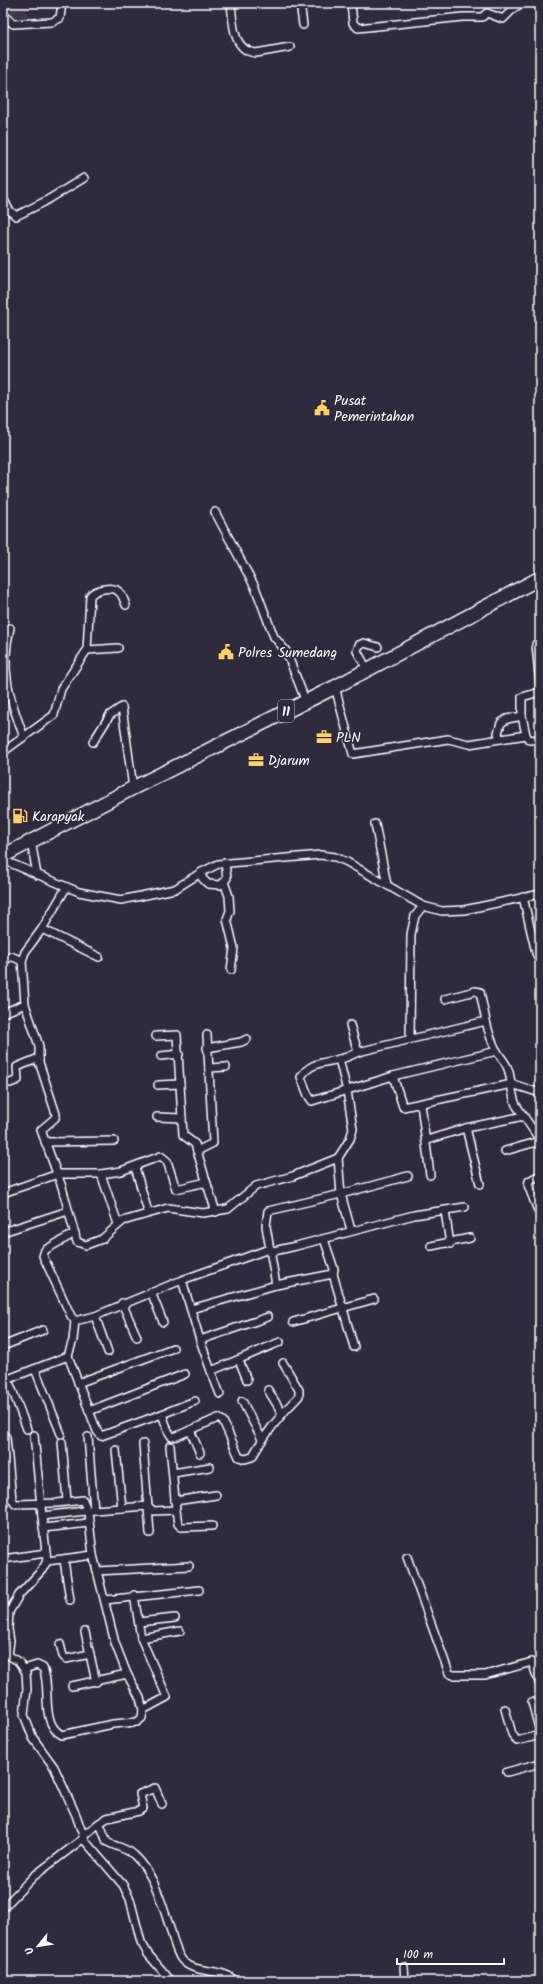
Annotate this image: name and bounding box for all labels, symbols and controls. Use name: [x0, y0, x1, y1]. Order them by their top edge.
place label: Pusat Pemerintahan: [334, 390, 414, 428]
public building icon: Pusat Pemerintahan: [313, 399, 331, 417]
place label: Polres Sumedang: [238, 642, 337, 664]
public building icon: Polres Sumedang: [217, 643, 235, 661]
road number: 11: [278, 700, 294, 722]
place label: PLN: [336, 727, 361, 749]
office icon: PLN: [315, 728, 333, 746]
place label: Djarum: [268, 750, 310, 772]
office icon: Djarum: [247, 751, 265, 769]
place label: Karapyak: [32, 806, 85, 828]
fuel station icon: Karapyak: [11, 807, 29, 825]
north arrow: [18, 1926, 58, 1966]
scale bar: [397, 1940, 504, 1966]
text: U: [21, 1943, 40, 1958]
text: 100 m: [403, 1945, 434, 1964]

